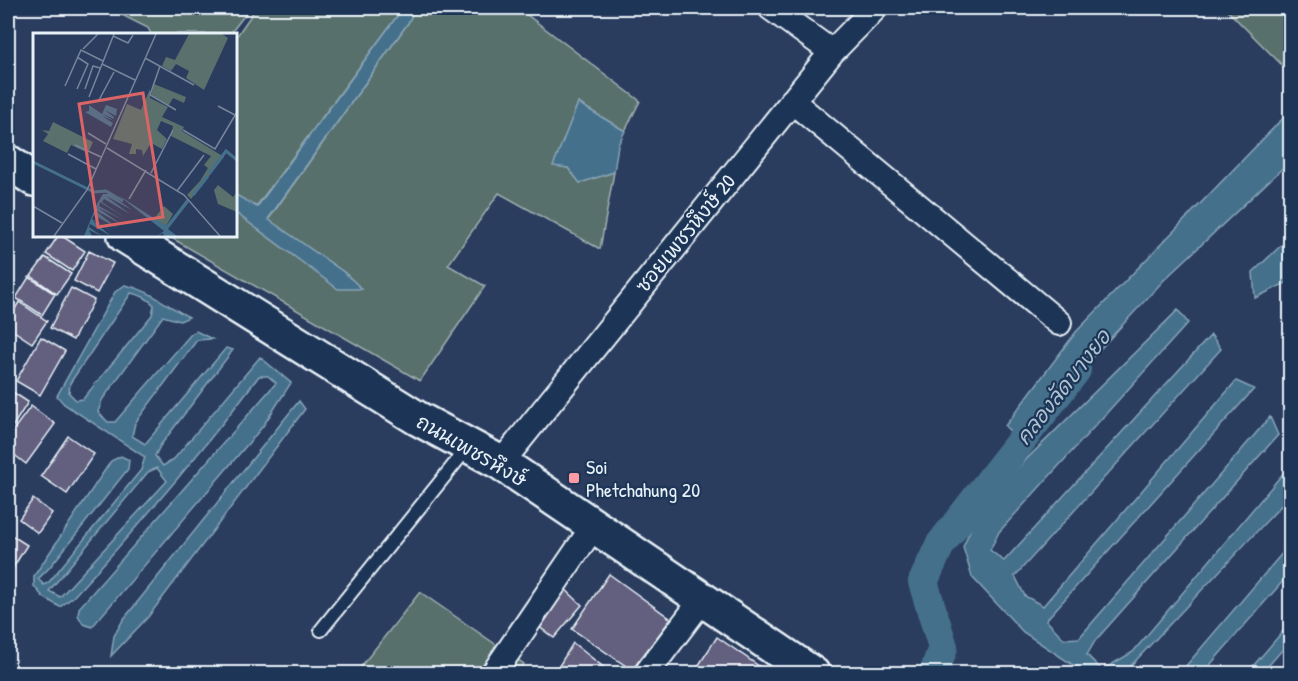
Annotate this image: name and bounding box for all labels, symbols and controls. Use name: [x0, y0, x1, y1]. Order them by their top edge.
inset map: [33, 33, 237, 237]
street label: ซอยเพชรหึงษ์ 20: [629, 168, 741, 298]
water label: คลองลัดบางยอ: [1009, 322, 1118, 450]
street label: ถนนเพชรหึงษ์: [412, 407, 532, 493]
place label: Soi Phetchahung 20: [586, 453, 700, 503]
marker: Soi Phetchahung 20: [567, 471, 581, 485]

